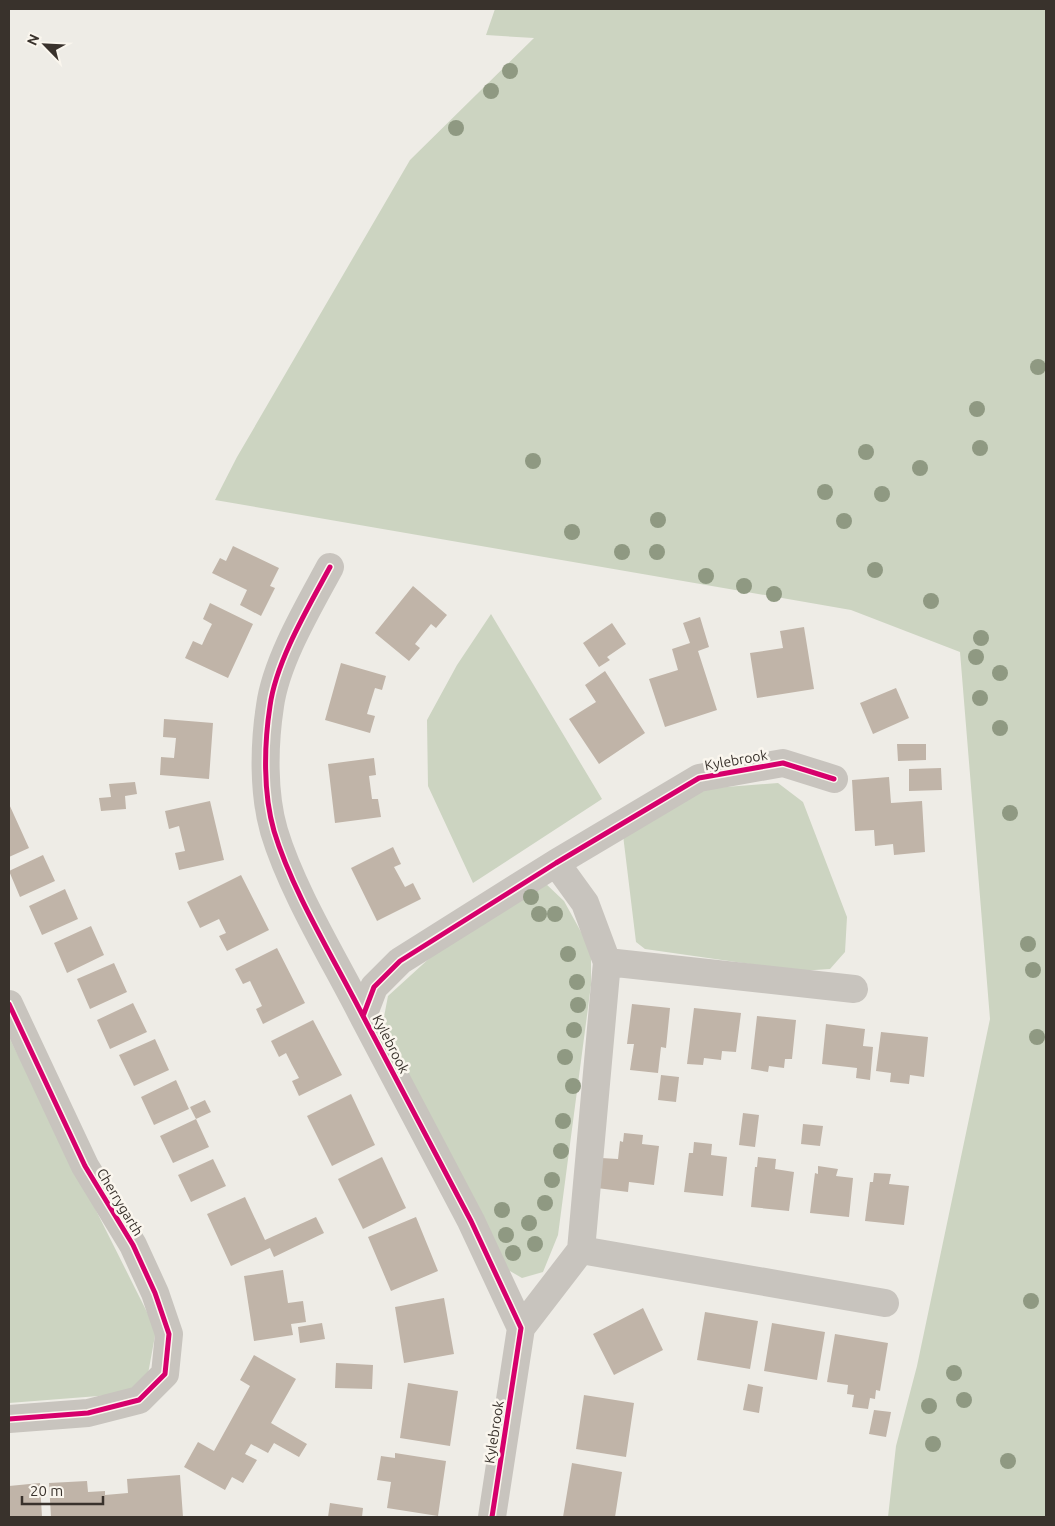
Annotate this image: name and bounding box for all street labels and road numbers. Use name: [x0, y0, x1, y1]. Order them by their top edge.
street label: Kylebrook: [703, 747, 769, 773]
street label: Kylebrook: [369, 1012, 413, 1076]
street label: Cherrygarth: [94, 1165, 146, 1239]
street label: Kylebrook: [481, 1399, 507, 1465]

